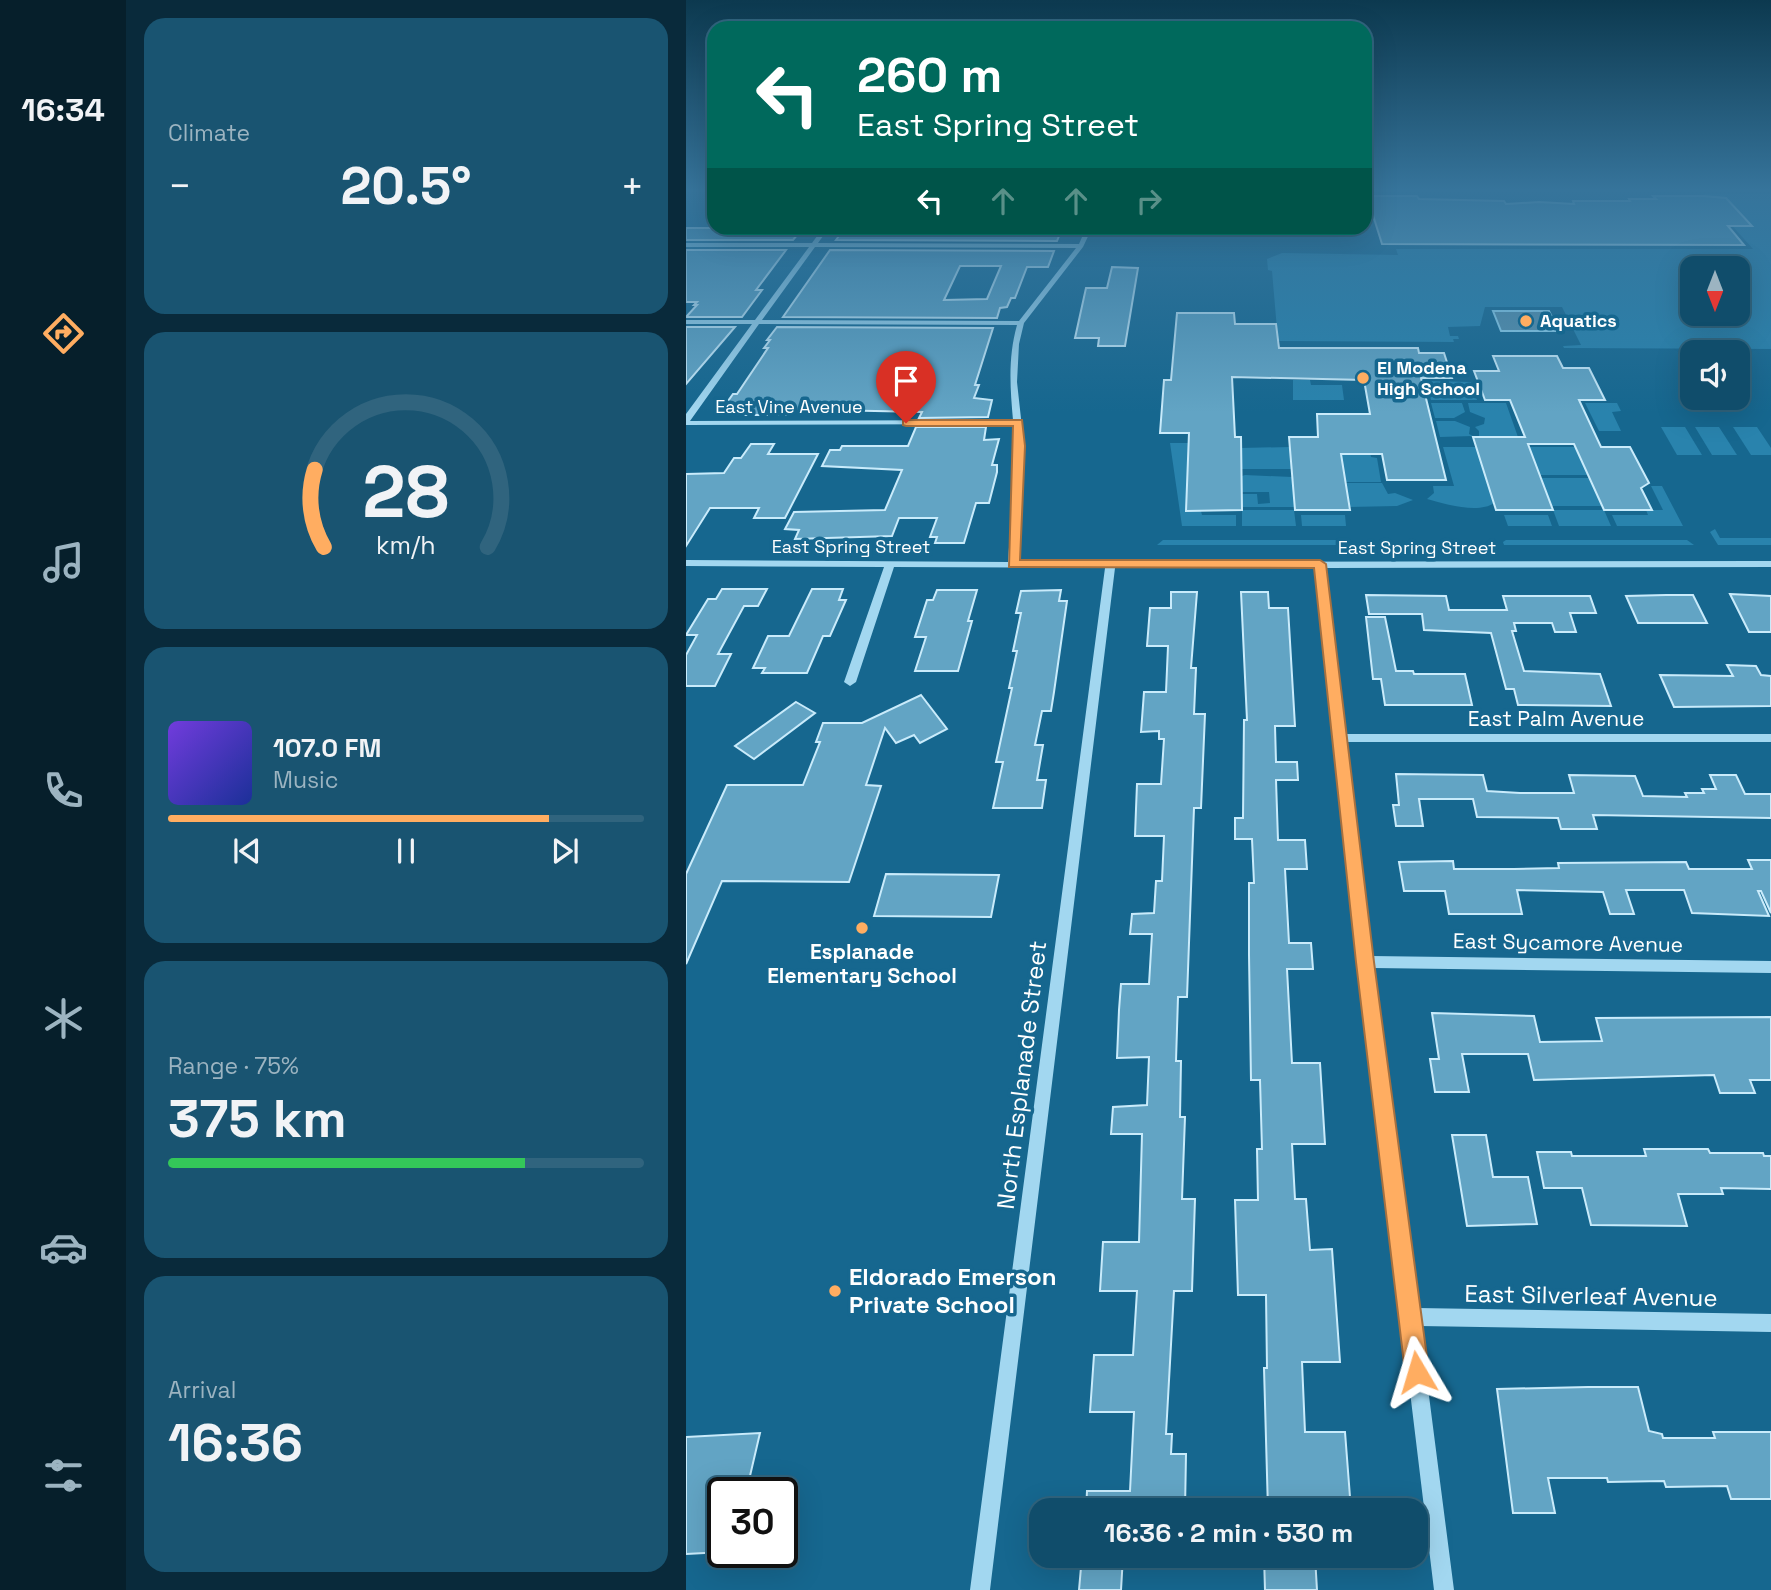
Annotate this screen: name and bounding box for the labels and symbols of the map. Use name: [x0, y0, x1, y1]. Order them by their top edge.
north arrow: [1680, 256, 1750, 326]
place label: Aquatics: [1540, 309, 1617, 332]
marker: Aquatics: [1518, 313, 1534, 329]
pin: [876, 351, 936, 423]
place label: El Modena High School: [1377, 356, 1480, 400]
marker: El Modena High School: [1355, 370, 1371, 386]
street label: East Vine Avenue: [715, 395, 863, 418]
street label: East Spring Street: [772, 535, 930, 558]
street label: East Spring Street: [1338, 536, 1496, 559]
street label: East Palm Avenue: [1468, 705, 1644, 732]
marker: Esplanade Elementary School: [854, 920, 870, 936]
street label: East Sycamore Avenue: [1453, 927, 1683, 958]
place label: Esplanade Elementary School: [767, 938, 957, 989]
street label: North Esplanade Street: [990, 939, 1053, 1211]
place label: Eldorado Emerson Private School: [849, 1261, 1057, 1320]
street label: East Silverleaf Avenue: [1464, 1278, 1718, 1313]
marker: Eldorado Emerson Private School: [827, 1283, 843, 1299]
position arrow: [1380, 1335, 1454, 1409]
speed limit sign: 30: [707, 1477, 798, 1568]

